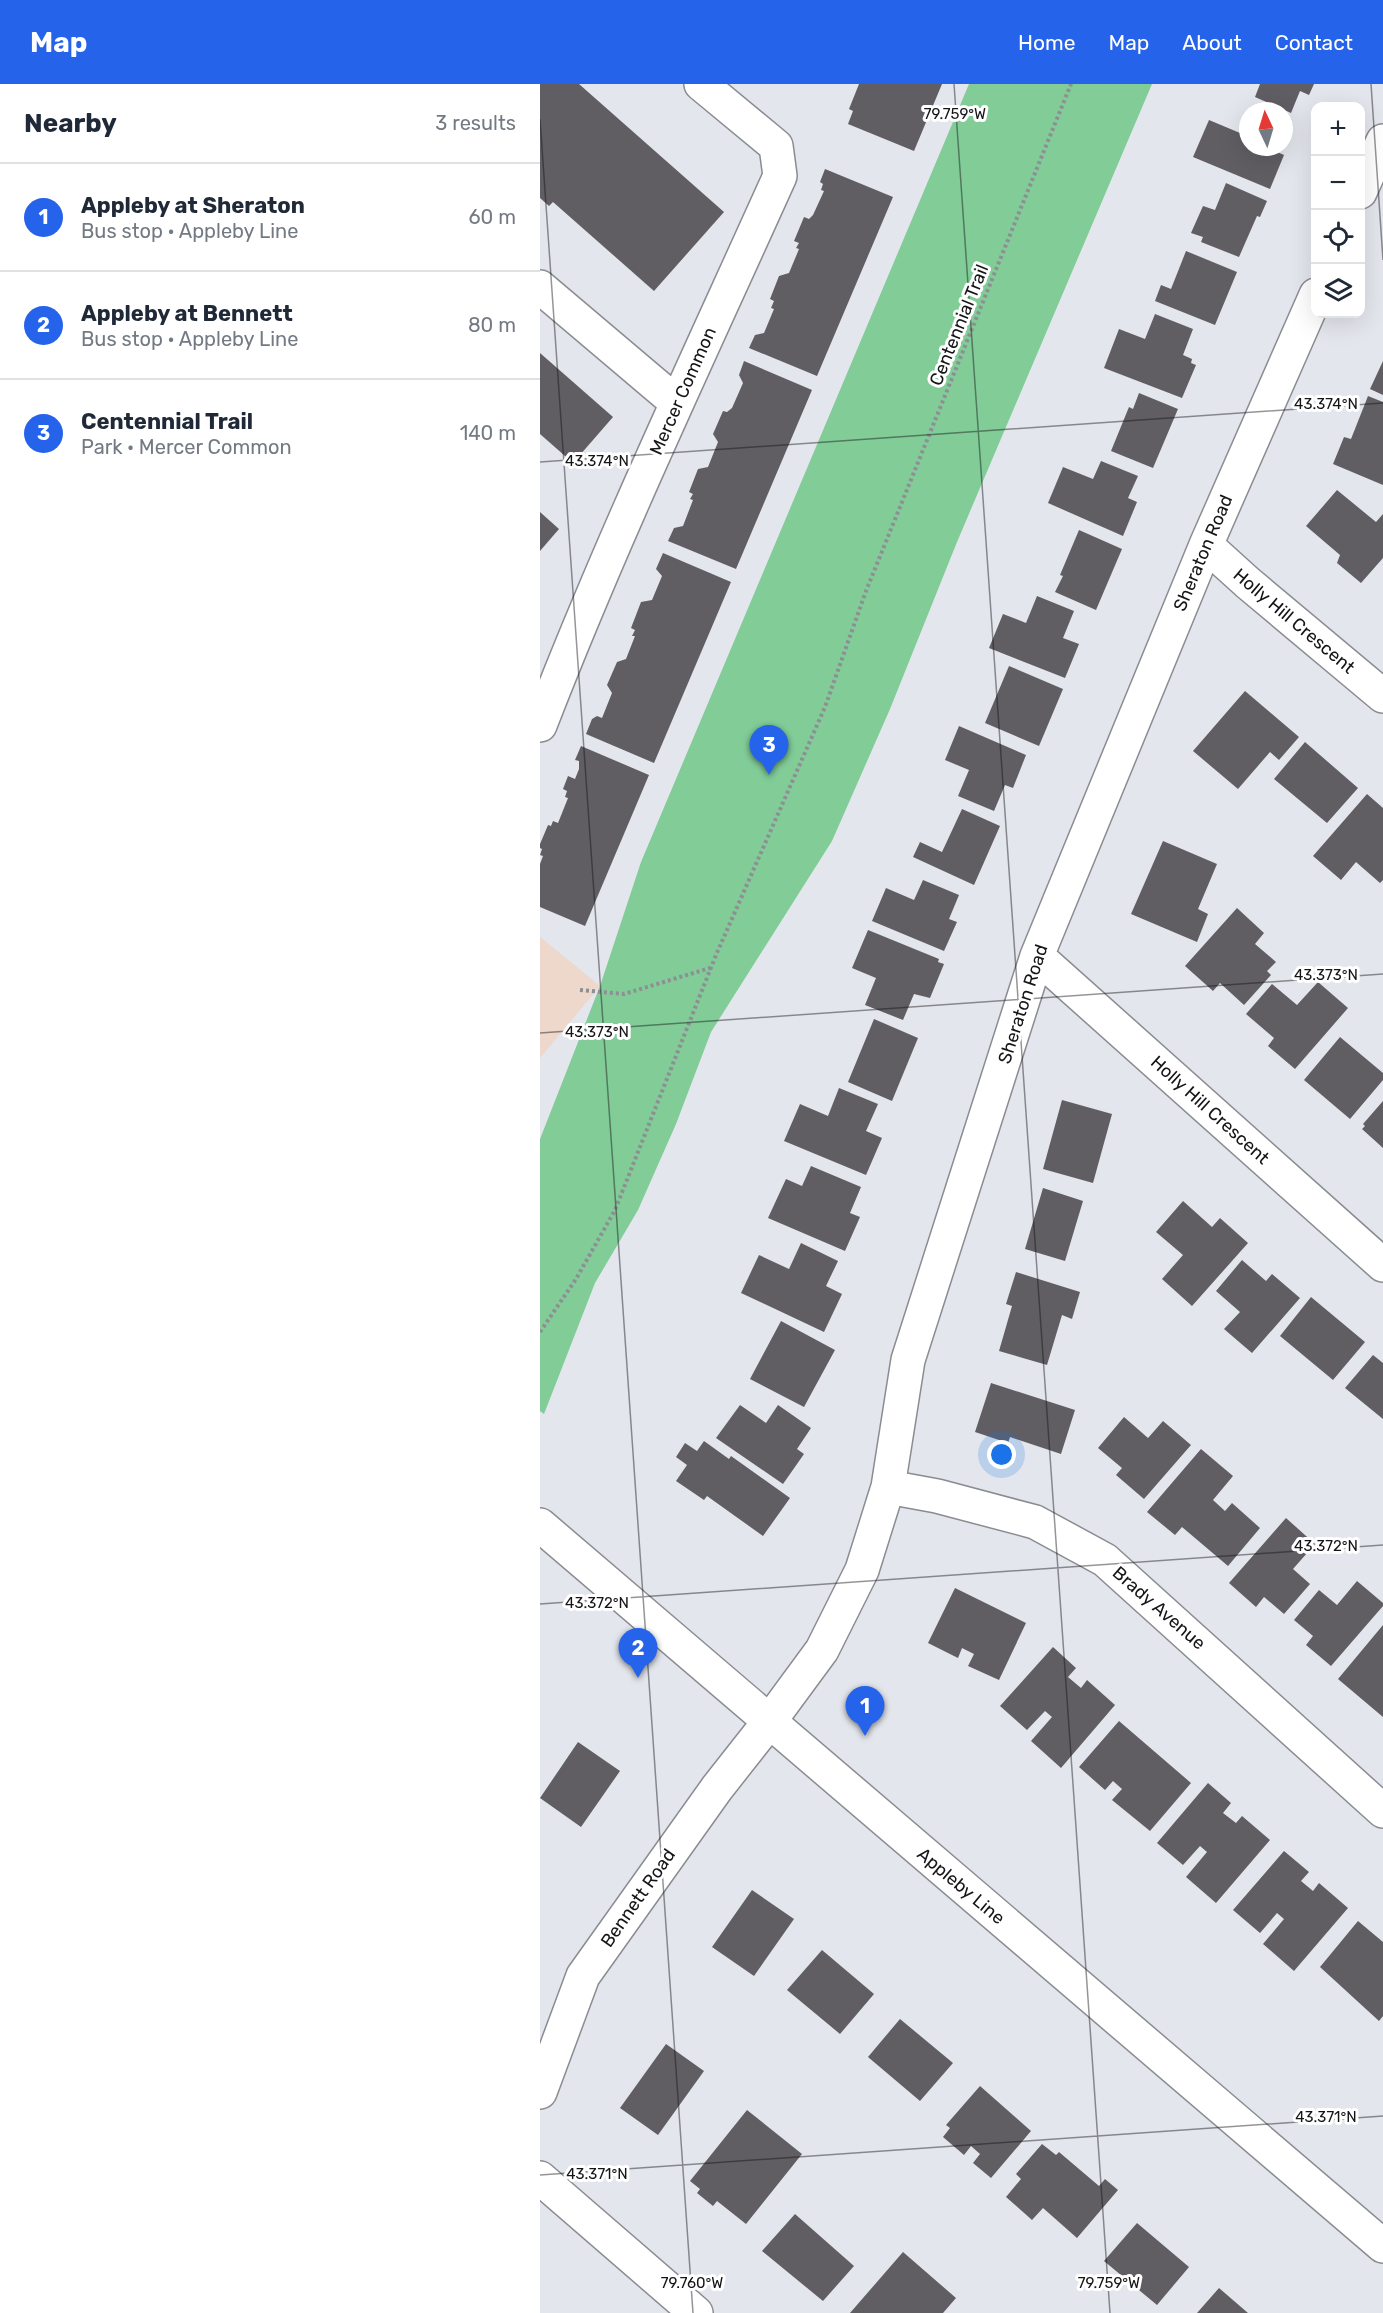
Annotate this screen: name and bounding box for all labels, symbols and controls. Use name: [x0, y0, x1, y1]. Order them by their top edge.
text: Map: [30, 26, 87, 59]
text: Home: [1018, 30, 1075, 55]
text: Map: [1108, 30, 1149, 55]
text: About: [1182, 30, 1242, 55]
text: Contact: [1275, 30, 1353, 55]
north arrow: [1239, 102, 1293, 156]
map controls: [1311, 102, 1365, 318]
button: +: [1311, 102, 1365, 156]
text: 79.759°W: [924, 105, 986, 123]
text: Nearby: [24, 108, 117, 139]
text: 3 results: [435, 111, 516, 135]
button: −: [1311, 156, 1365, 210]
text: Appleby at Sheraton: [81, 192, 305, 219]
text: 1: [39, 205, 48, 229]
text: 60 m: [469, 205, 516, 229]
button: locate: [1311, 210, 1365, 264]
text: Bus stop · Appleby Line: [81, 219, 298, 243]
street label: Centennial Trail: [925, 261, 993, 389]
button: layers: [1311, 264, 1365, 318]
text: Appleby at Bennett: [81, 300, 293, 327]
text: 2: [37, 313, 50, 337]
text: 80 m: [468, 313, 516, 337]
street label: Mercer Common: [645, 324, 721, 458]
text: Bus stop · Appleby Line: [81, 327, 298, 351]
text: 43.374°N: [1294, 395, 1358, 413]
text: Centennial Trail: [81, 408, 253, 435]
text: 3: [37, 421, 50, 445]
text: 140 m: [460, 421, 516, 445]
text: Park · Mercer Common: [81, 435, 292, 459]
text: 43.374°N: [565, 452, 629, 470]
street label: Sheraton Road: [1169, 492, 1237, 614]
street label: Holly Hill Crescent: [1229, 564, 1359, 678]
pin: 3: [750, 726, 788, 775]
street label: Sheraton Road: [993, 942, 1053, 1066]
text: 43.373°N: [1294, 966, 1358, 984]
text: 43.373°N: [565, 1023, 629, 1041]
street label: Holly Hill Crescent: [1146, 1051, 1274, 1169]
your location: [987, 1440, 1016, 1469]
text: 43.372°N: [1294, 1537, 1358, 1555]
street label: Brady Avenue: [1108, 1562, 1210, 1654]
text: 43.372°N: [565, 1594, 629, 1612]
pin: 2: [618, 1628, 658, 1678]
pin: 1: [846, 1686, 884, 1736]
street label: Appleby Line: [913, 1843, 1009, 1929]
street label: Bennett Road: [596, 1845, 680, 1951]
text: 43.371°N: [1295, 2108, 1357, 2126]
text: 43.371°N: [566, 2165, 628, 2183]
text: 79.760°W: [661, 2274, 723, 2292]
text: 79.759°W: [1078, 2274, 1140, 2292]

